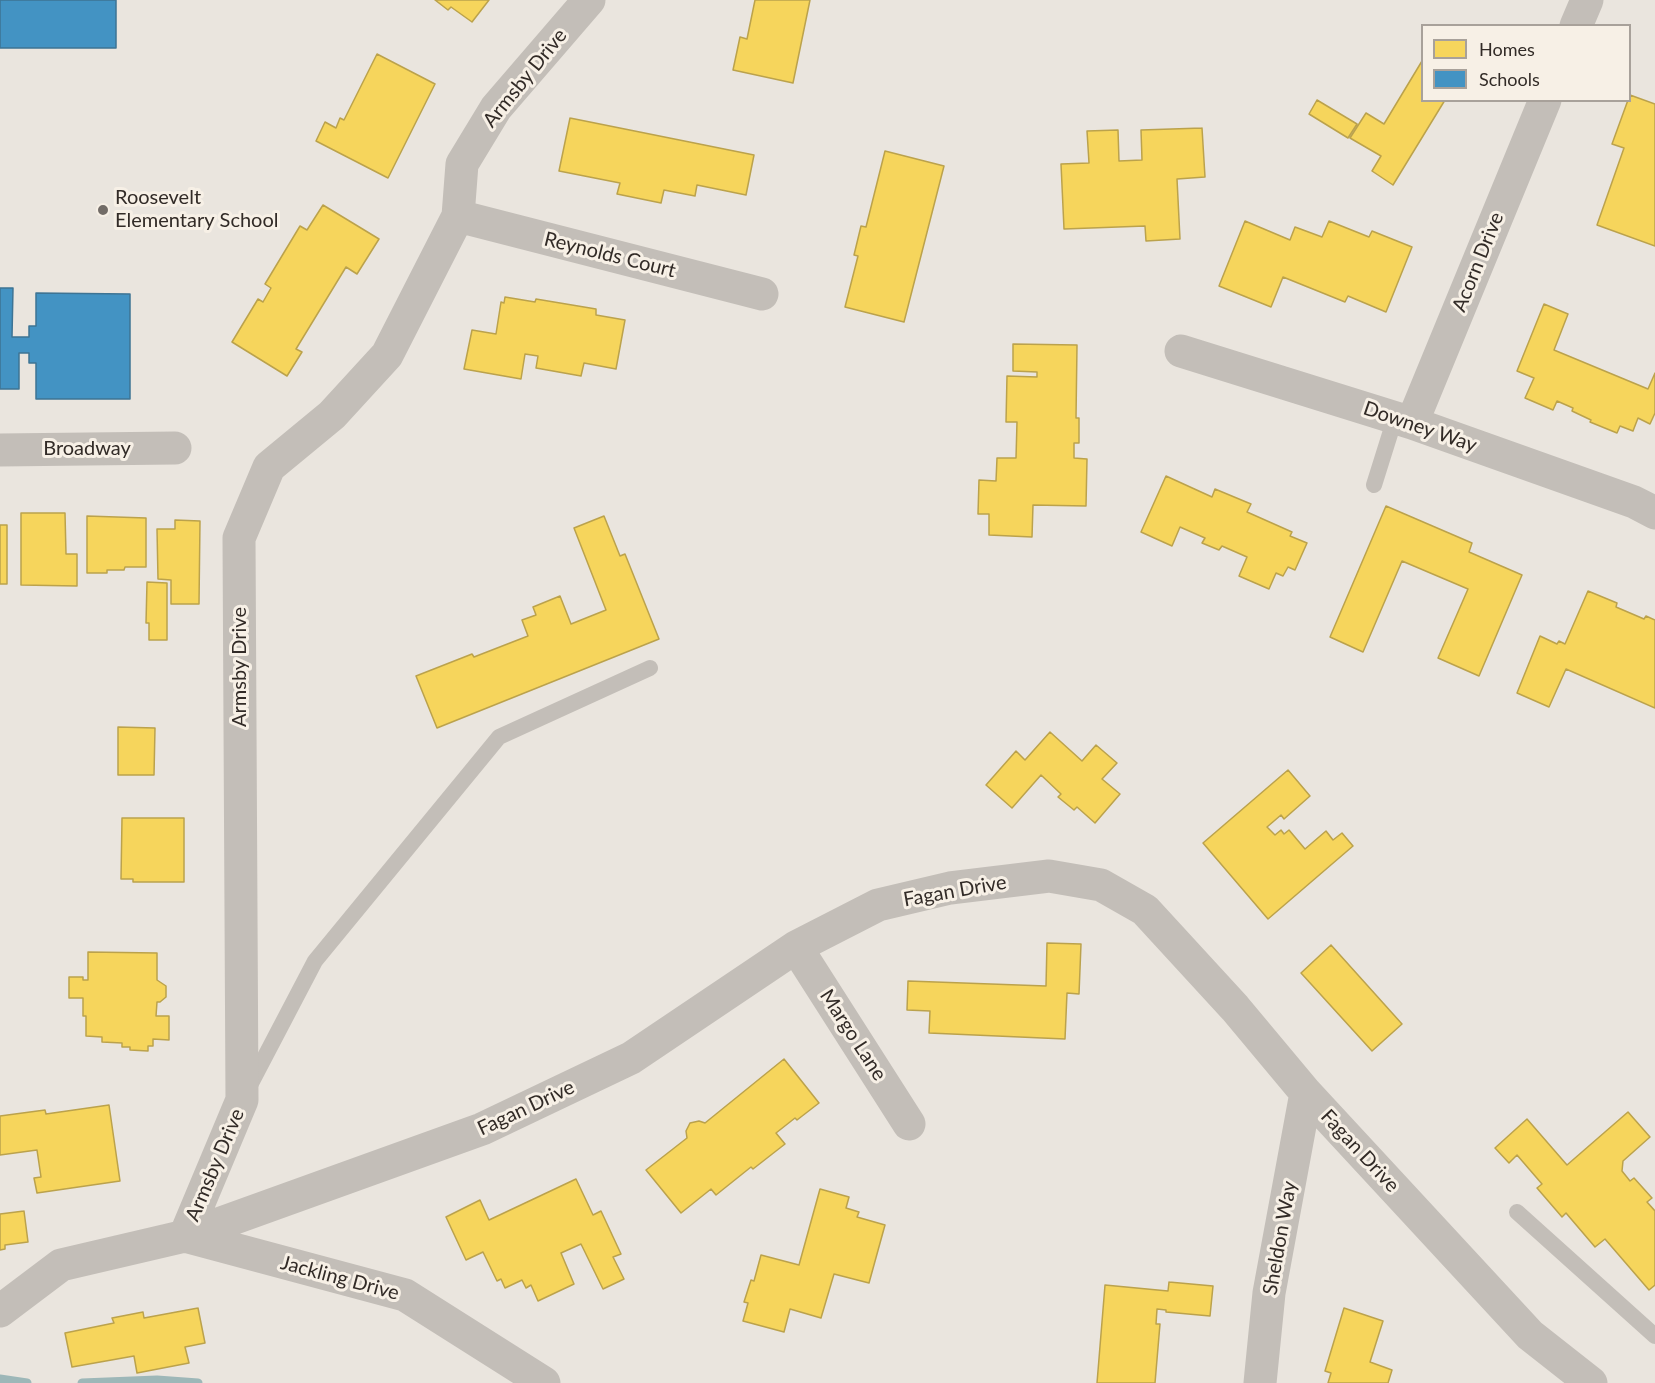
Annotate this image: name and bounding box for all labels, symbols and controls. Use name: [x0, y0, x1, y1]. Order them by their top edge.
street label: Armsby Drive: [478, 24, 572, 132]
legend: [1421, 24, 1631, 102]
text: Homes: [1479, 38, 1535, 60]
text: Schools: [1479, 68, 1540, 90]
place label: Roosevelt Elementary School: [115, 186, 278, 233]
marker: Roosevelt Elementary School: [96, 203, 110, 217]
street label: Acorn Drive: [1447, 209, 1509, 315]
street label: Reynolds Court: [542, 227, 678, 283]
street label: Downey Way: [1360, 396, 1480, 458]
street label: Broadway: [43, 437, 131, 461]
street label: Armsby Drive: [228, 607, 252, 727]
street label: Fagan Drive: [902, 870, 1008, 912]
street label: Margo Lane: [815, 985, 891, 1085]
street label: Fagan Drive: [474, 1075, 578, 1141]
street label: Armsby Drive: [181, 1105, 249, 1225]
street label: Fagan Drive: [1316, 1105, 1404, 1197]
street label: Sheldon Way: [1258, 1179, 1302, 1297]
street label: Jackling Drive: [278, 1251, 402, 1305]

